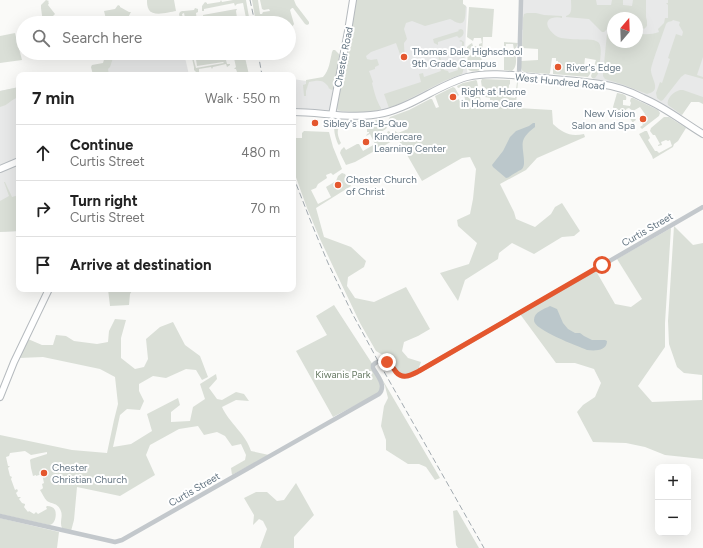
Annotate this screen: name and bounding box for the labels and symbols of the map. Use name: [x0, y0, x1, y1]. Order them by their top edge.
north arrow: [607, 12, 643, 48]
street label: Chester Road: [331, 26, 356, 88]
place label: Thomas Dale Highschool 9th Grade Campus: [412, 45, 522, 70]
marker: Thomas Dale Highschool 9th Grade Campus: [399, 52, 409, 62]
place label: River's Edge: [566, 61, 621, 74]
marker: River's Edge: [553, 62, 563, 72]
street label: West Hundred Road: [514, 70, 606, 93]
place label: Right at Home in Home Care: [461, 85, 526, 110]
marker: Right at Home in Home Care: [448, 92, 458, 102]
place label: New Vision Salon and Spa: [572, 107, 635, 132]
marker: New Vision Salon and Spa: [638, 114, 648, 124]
place label: Sibley's Bar-B-Que: [323, 117, 408, 130]
marker: Sibley's Bar-B-Que: [310, 118, 320, 128]
place label: Kindercare Learning Center: [374, 130, 446, 155]
marker: Kindercare Learning Center: [361, 137, 371, 147]
place label: Chester Church of Christ: [346, 173, 417, 198]
marker: Chester Church of Christ: [333, 180, 343, 190]
street label: Curtis Street: [619, 209, 676, 249]
route start: [593, 256, 611, 274]
route end: [378, 353, 396, 371]
park label: Kiwanis Park: [315, 368, 371, 381]
place label: Chester Christian Church: [52, 461, 128, 486]
marker: Chester Christian Church: [39, 468, 49, 478]
street label: Curtis Street: [166, 469, 223, 509]

